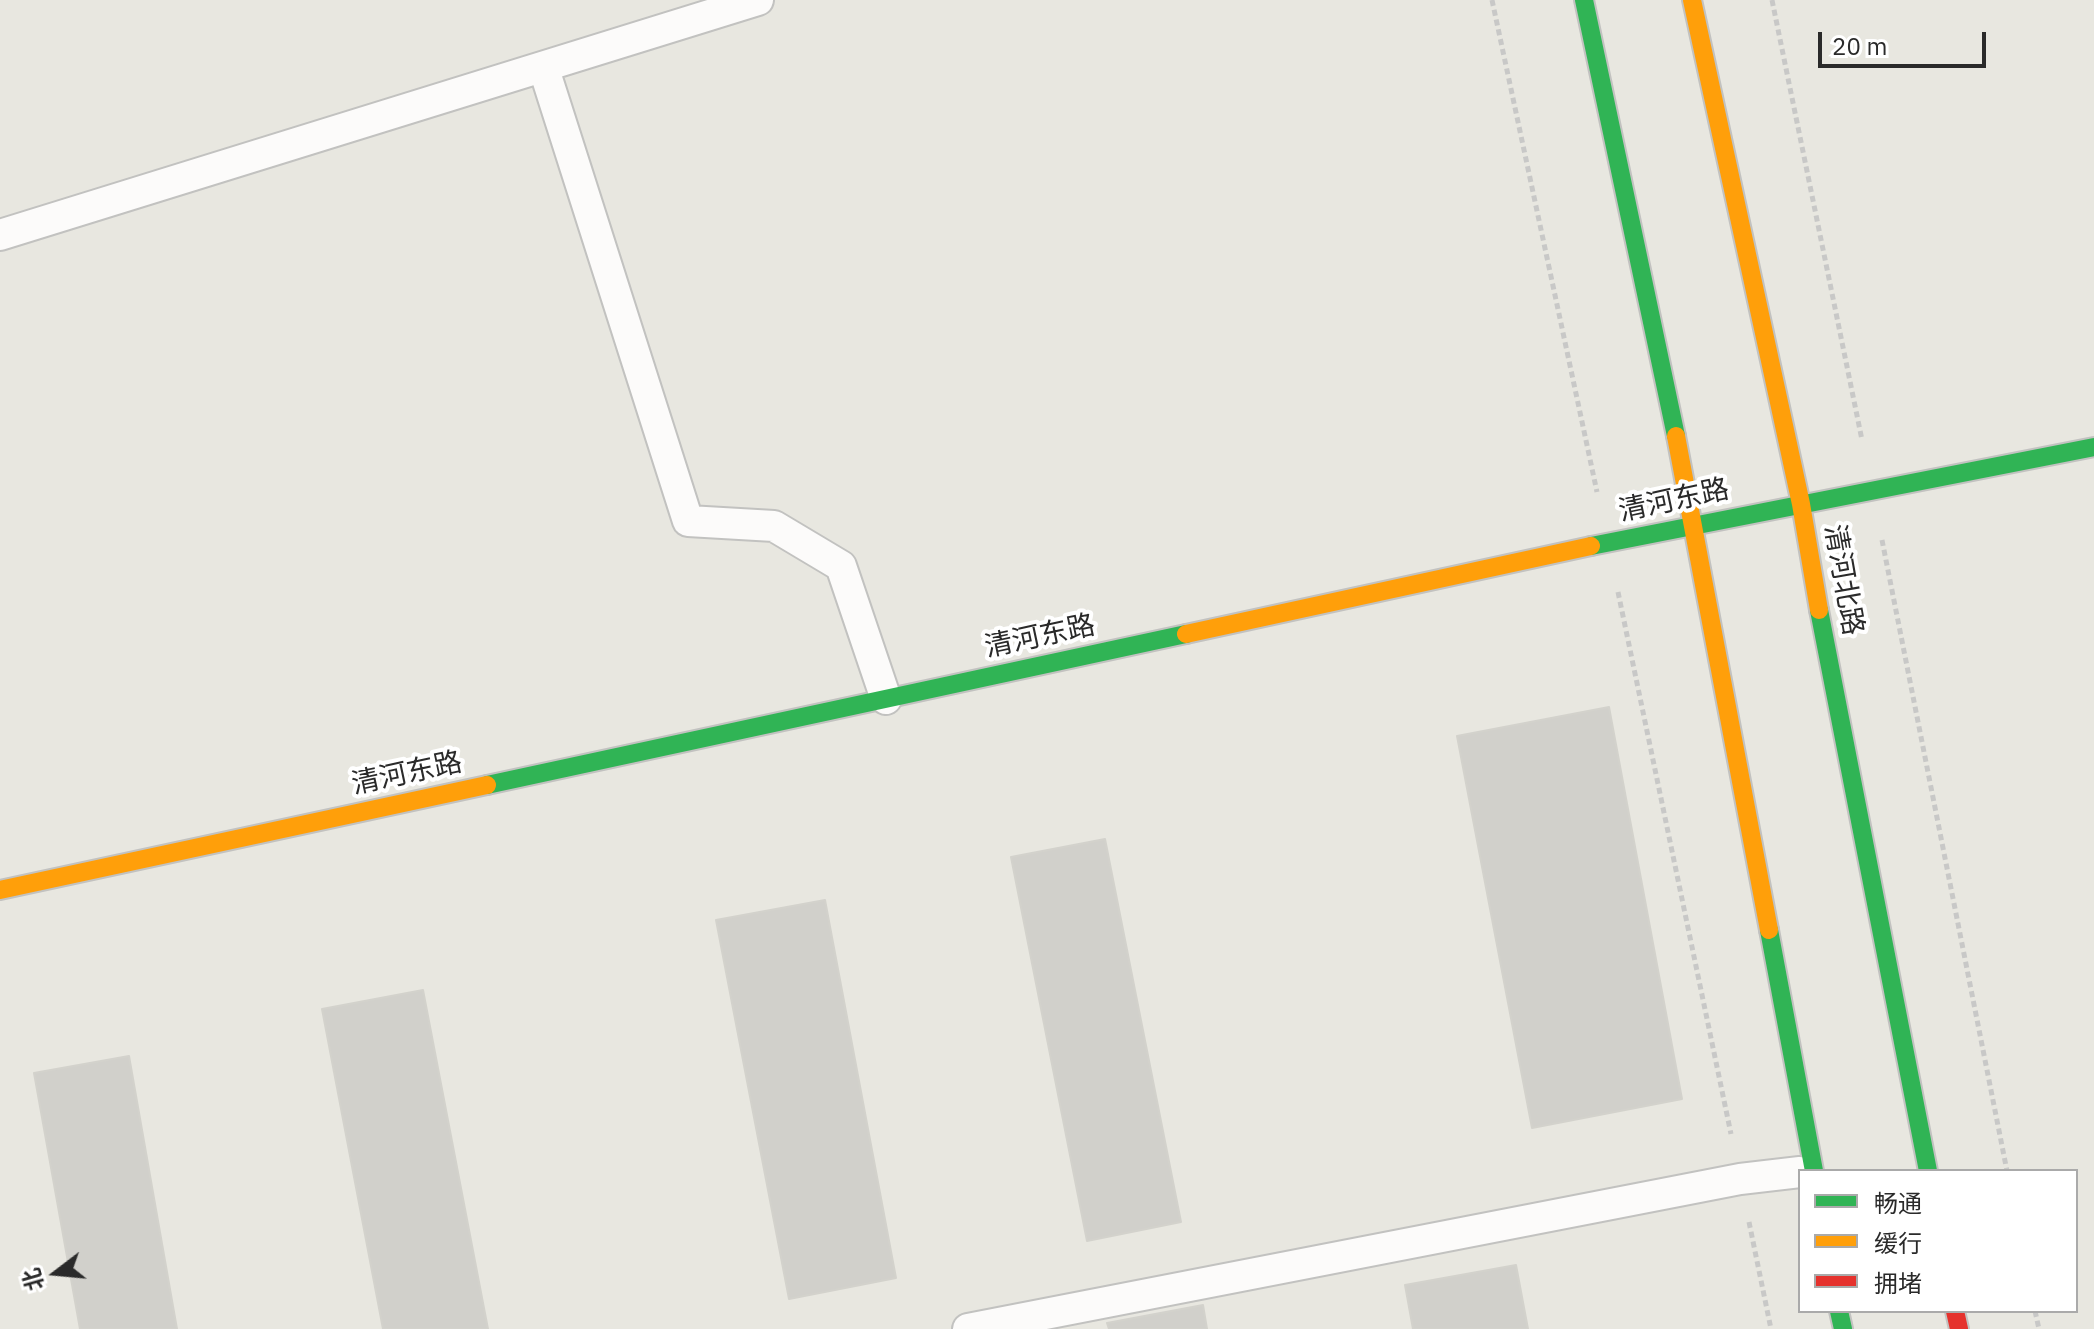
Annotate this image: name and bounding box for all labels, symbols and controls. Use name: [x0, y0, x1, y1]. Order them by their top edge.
scale bar: [1822, 16, 1990, 66]
text: 20 m: [1832, 30, 1887, 62]
street label: 清河东路: [1616, 473, 1732, 529]
street label: 清河北路: [1817, 522, 1869, 638]
street label: 清河东路: [982, 609, 1098, 665]
street label: 清河东路: [349, 746, 465, 802]
legend: [1798, 1169, 2078, 1313]
text: 畅通: [1874, 1187, 1922, 1219]
text: 缓行: [1874, 1227, 1922, 1259]
north arrow: [16, 1233, 96, 1313]
text: 北: [15, 1265, 49, 1294]
text: 拥堵: [1874, 1267, 1922, 1299]

